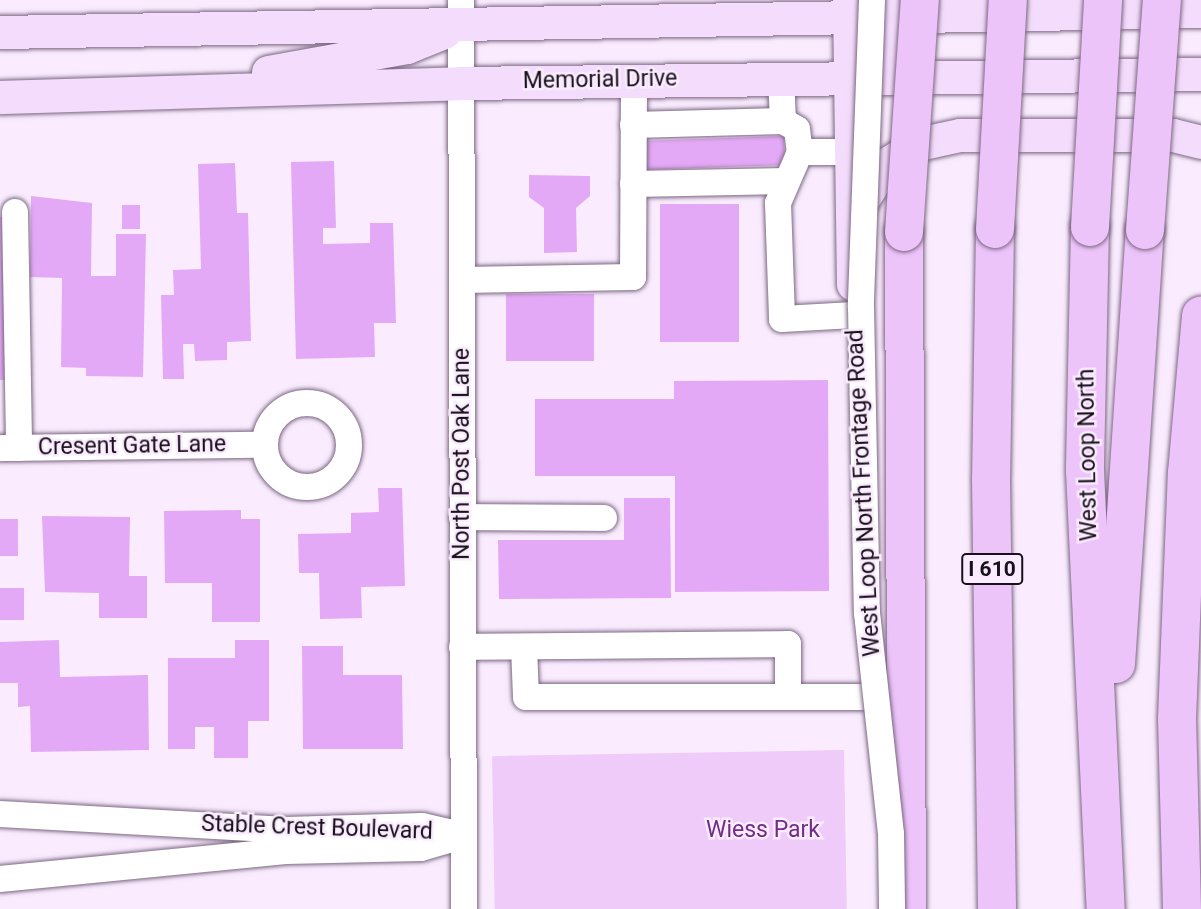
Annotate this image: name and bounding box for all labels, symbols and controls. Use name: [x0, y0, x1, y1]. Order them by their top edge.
street label: Memorial Drive: [523, 65, 677, 95]
street label: West Loop North Frontage Road: [842, 329, 886, 657]
street label: North Post Oak Lane: [448, 348, 476, 560]
street label: West Loop North: [1073, 368, 1103, 542]
street label: Cresent Gate Lane: [38, 431, 226, 461]
road number: I 610: [960, 552, 1024, 586]
street label: Stable Crest Boulevard: [201, 810, 433, 846]
park label: Wiess Park: [706, 816, 820, 844]

